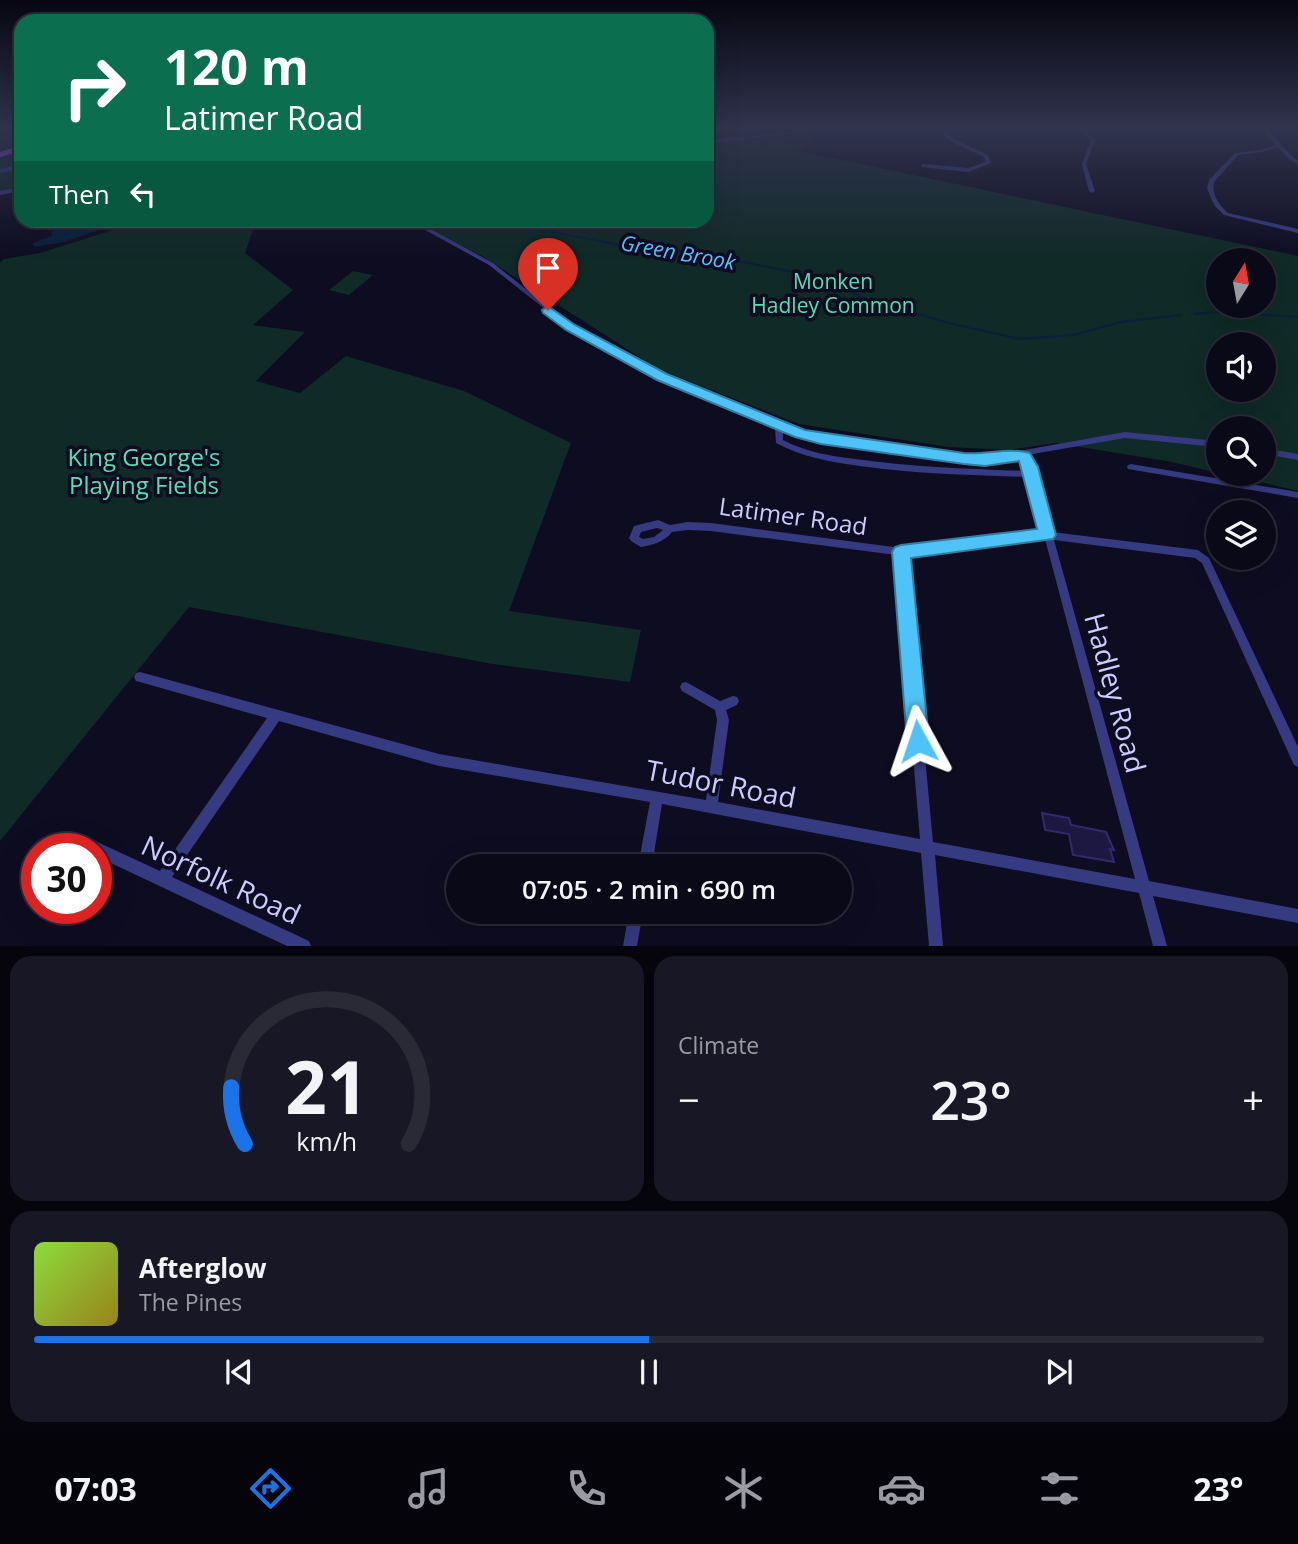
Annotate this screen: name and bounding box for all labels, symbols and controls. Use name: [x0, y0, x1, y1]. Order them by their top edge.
text: 120 m: [164, 33, 309, 99]
icon: right: [49, 42, 140, 133]
text: Latimer Road: [164, 96, 363, 139]
icon: left: [124, 175, 162, 213]
text: Then: [49, 176, 110, 212]
water label: Green Brook: [619, 228, 738, 276]
pin: [518, 238, 578, 310]
north arrow: [1206, 248, 1276, 318]
map controls: [1206, 248, 1276, 570]
icon: arrive: [529, 249, 567, 287]
park label: Monken Hadley Common: [751, 267, 915, 319]
button: sound: [1206, 332, 1276, 402]
button: search: [1206, 416, 1276, 486]
park label: King George's Playing Fields: [67, 440, 221, 501]
street label: Latimer Road: [717, 489, 870, 542]
button: layers: [1206, 500, 1276, 570]
street label: Hadley Road: [1076, 608, 1156, 777]
position arrow: [881, 704, 955, 778]
street label: Tudor Road: [643, 750, 799, 816]
street label: Norfolk Road: [136, 826, 307, 933]
speed limit sign: 30: [21, 833, 112, 924]
text: 07:05 · 2 min · 690 m: [522, 871, 776, 907]
text: Climate: [678, 1029, 759, 1061]
text: 21: [285, 1037, 369, 1136]
text: 23°: [930, 1064, 1012, 1135]
text: −: [678, 1073, 700, 1125]
text: +: [1242, 1073, 1264, 1125]
text: km/h: [297, 1124, 357, 1158]
text: Afterglow: [139, 1250, 266, 1286]
text: The Pines: [139, 1286, 242, 1318]
icon: previous: [220, 1353, 258, 1391]
icon: pause: [630, 1353, 668, 1391]
icon: next: [1040, 1353, 1078, 1391]
icon: directions: [246, 1464, 295, 1513]
icon: music: [404, 1464, 453, 1513]
icon: phone: [562, 1464, 611, 1513]
icon: climate: [719, 1464, 768, 1513]
icon: car: [877, 1464, 926, 1513]
icon: filters: [1035, 1464, 1084, 1513]
text: 07:03: [54, 1467, 137, 1510]
text: 23°: [1193, 1467, 1244, 1510]

